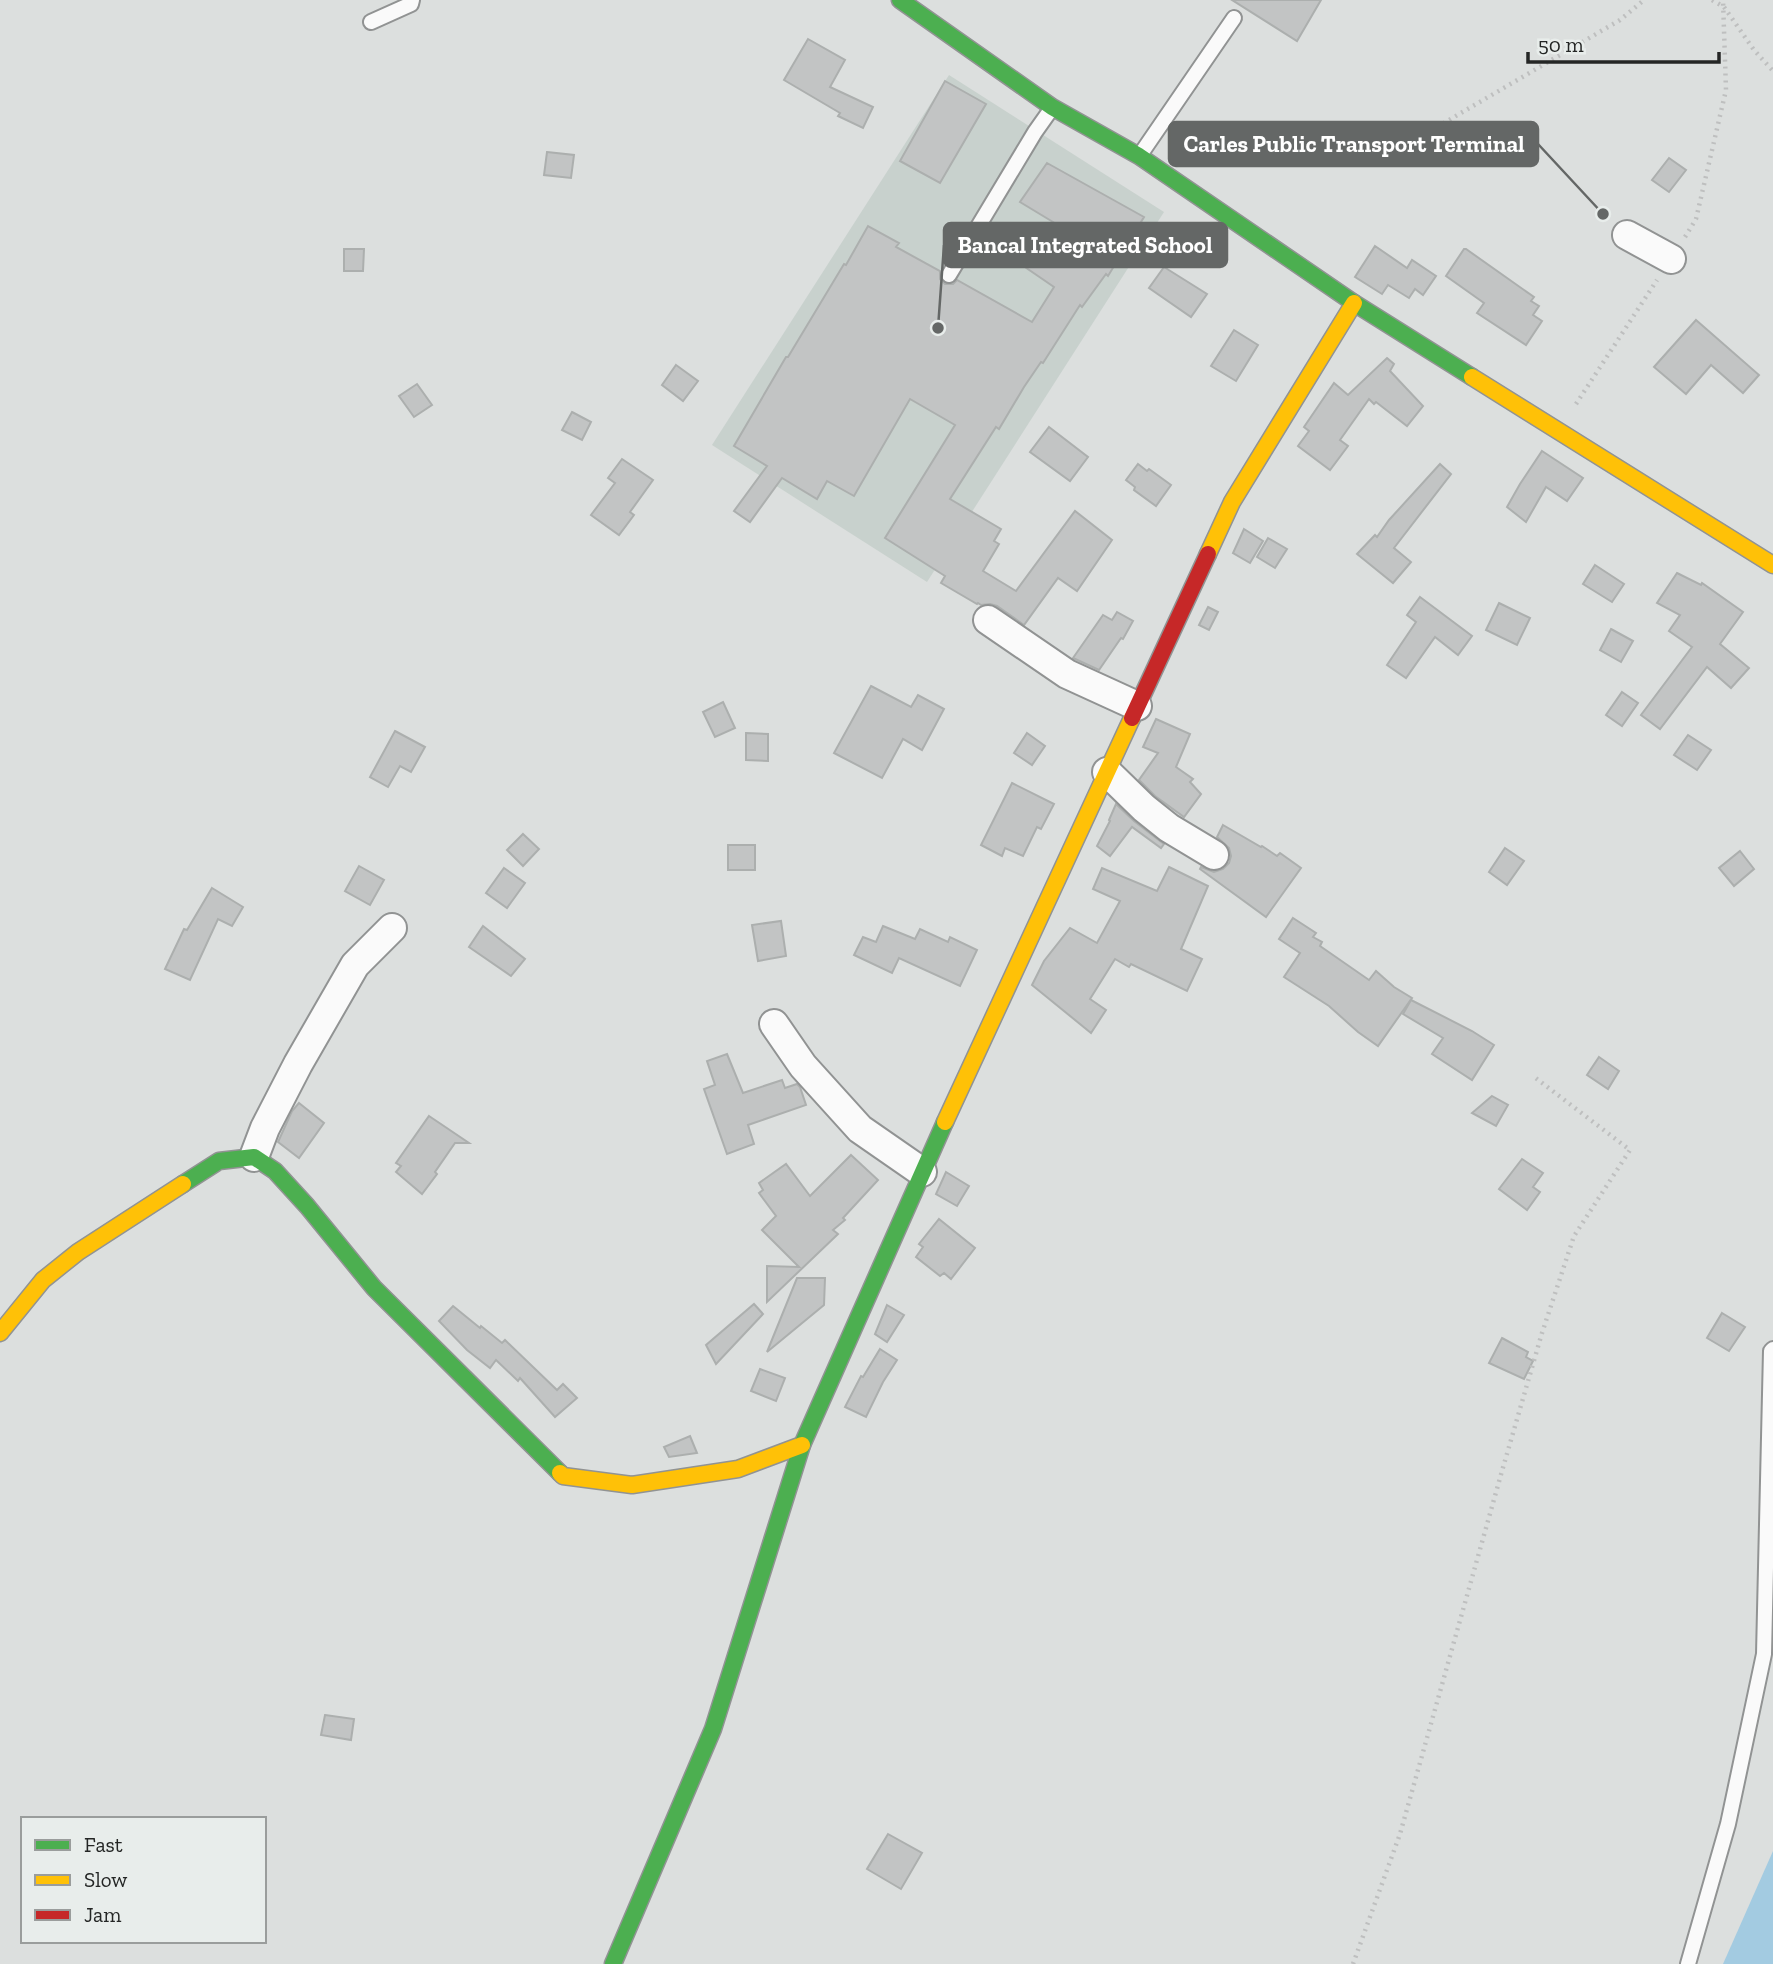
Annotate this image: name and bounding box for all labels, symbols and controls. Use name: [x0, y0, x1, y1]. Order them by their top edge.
scale bar: [1528, 21, 1719, 65]
text: 50 m: [1538, 32, 1584, 57]
callout: Carles Public Transport Terminal: [1169, 122, 1538, 166]
text: Carles Public Transport Terminal: [1183, 130, 1525, 158]
callout: Bancal Integrated School: [944, 223, 1227, 267]
text: Bancal Integrated School: [958, 231, 1213, 259]
legend: [21, 1817, 266, 1943]
text: Fast: [84, 1832, 123, 1857]
text: Slow: [84, 1867, 127, 1892]
text: Jam: [84, 1902, 121, 1927]

